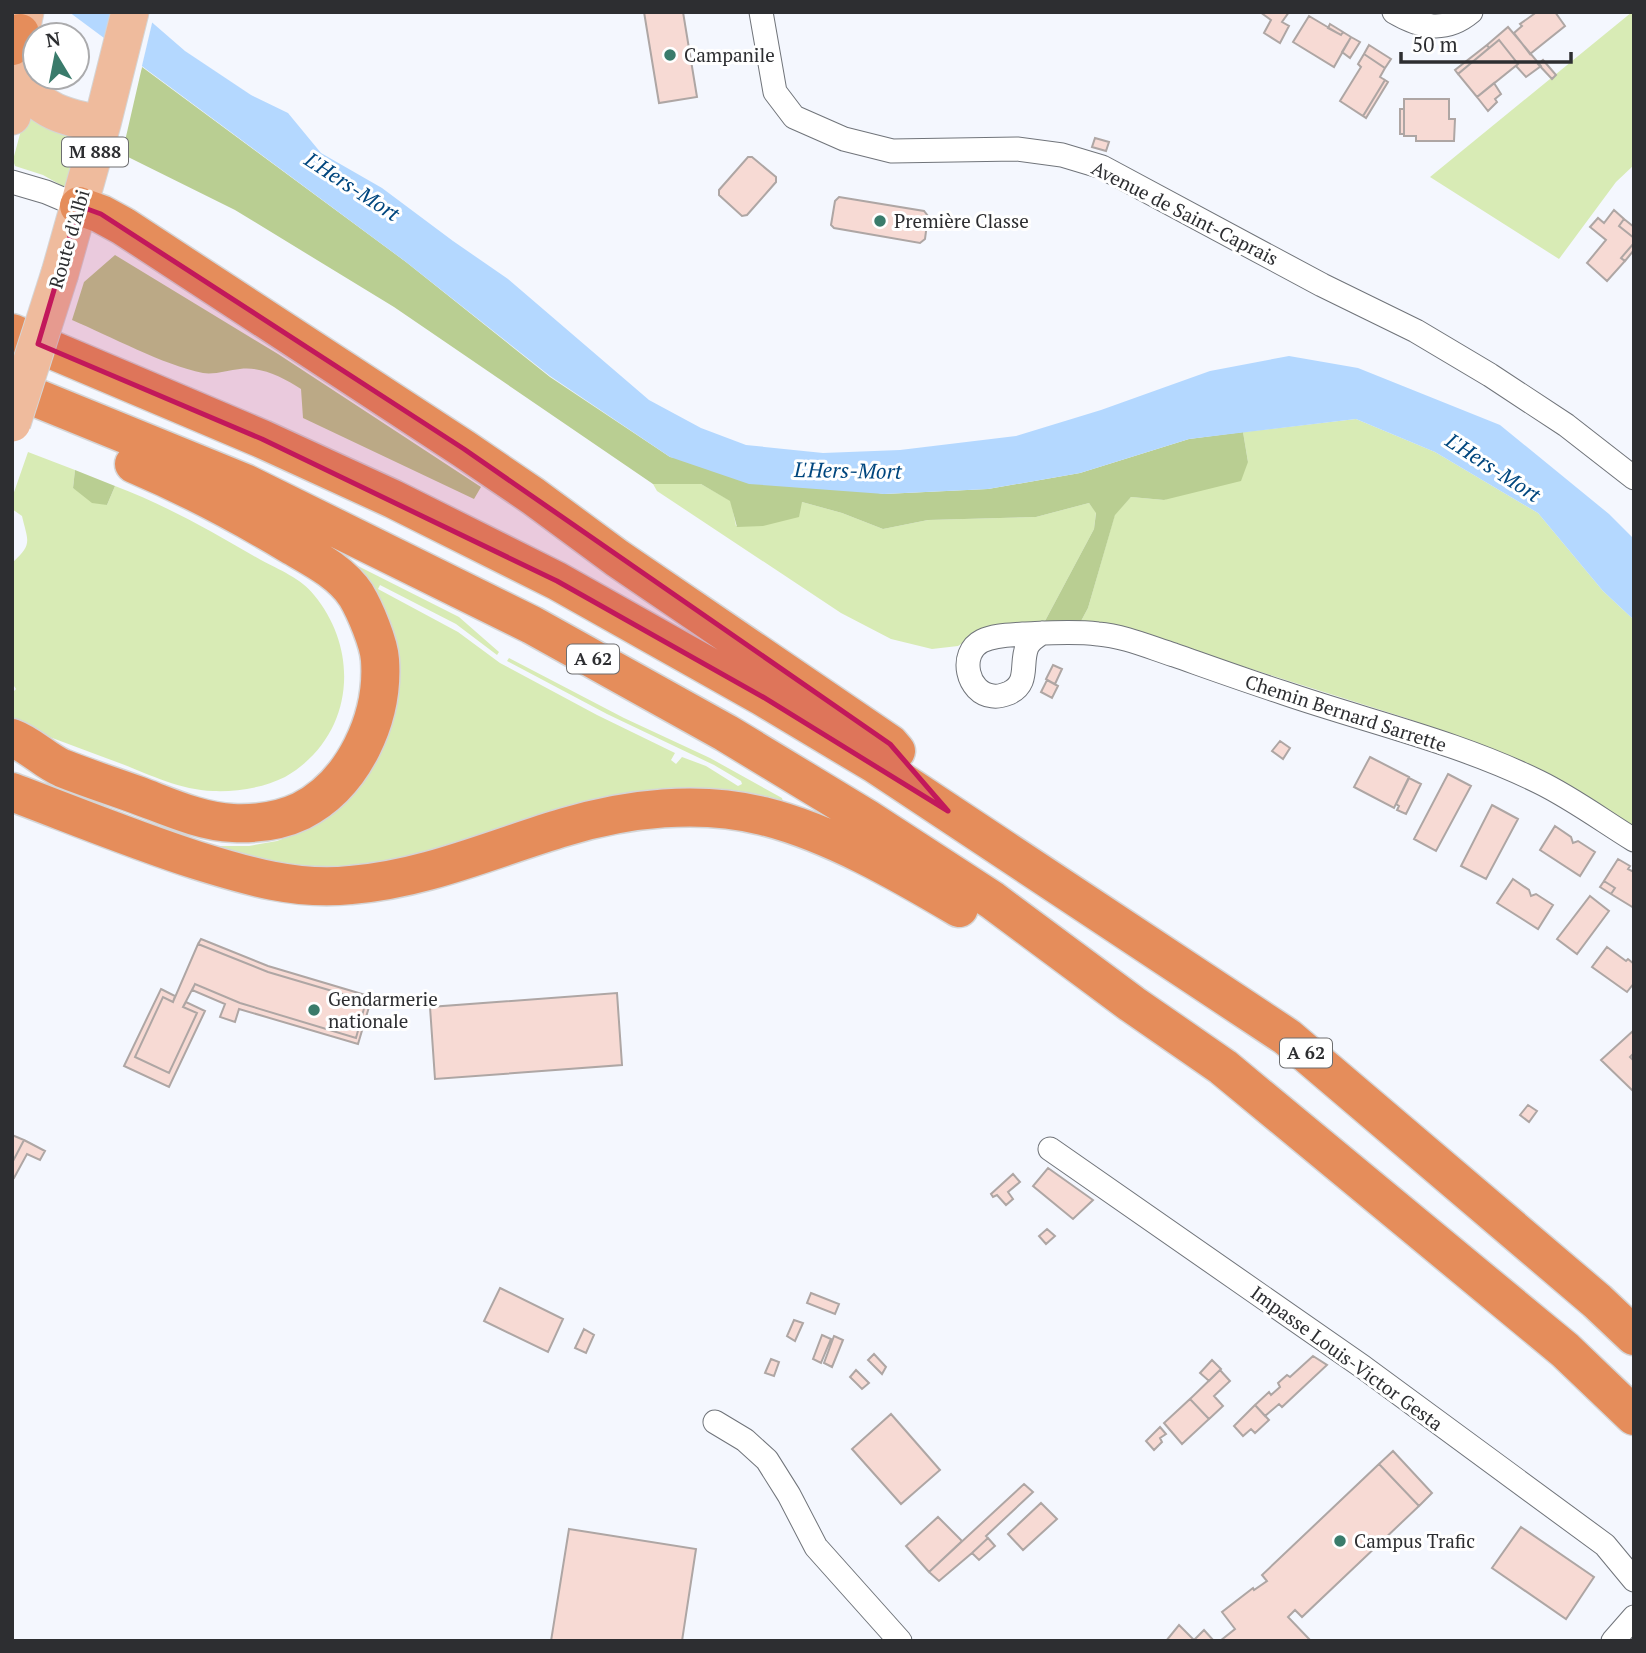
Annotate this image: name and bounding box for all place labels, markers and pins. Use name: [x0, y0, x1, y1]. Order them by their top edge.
place label: Campanile: [684, 42, 775, 67]
marker: Campanile: [662, 47, 678, 63]
place label: Première Classe: [894, 208, 1029, 233]
marker: Première Classe: [872, 213, 888, 229]
place label: Gendarmerie nationale: [328, 986, 438, 1033]
marker: Gendarmerie nationale: [306, 1002, 322, 1018]
place label: Campus Trafic: [1354, 1528, 1475, 1553]
marker: Campus Trafic: [1332, 1533, 1348, 1549]

